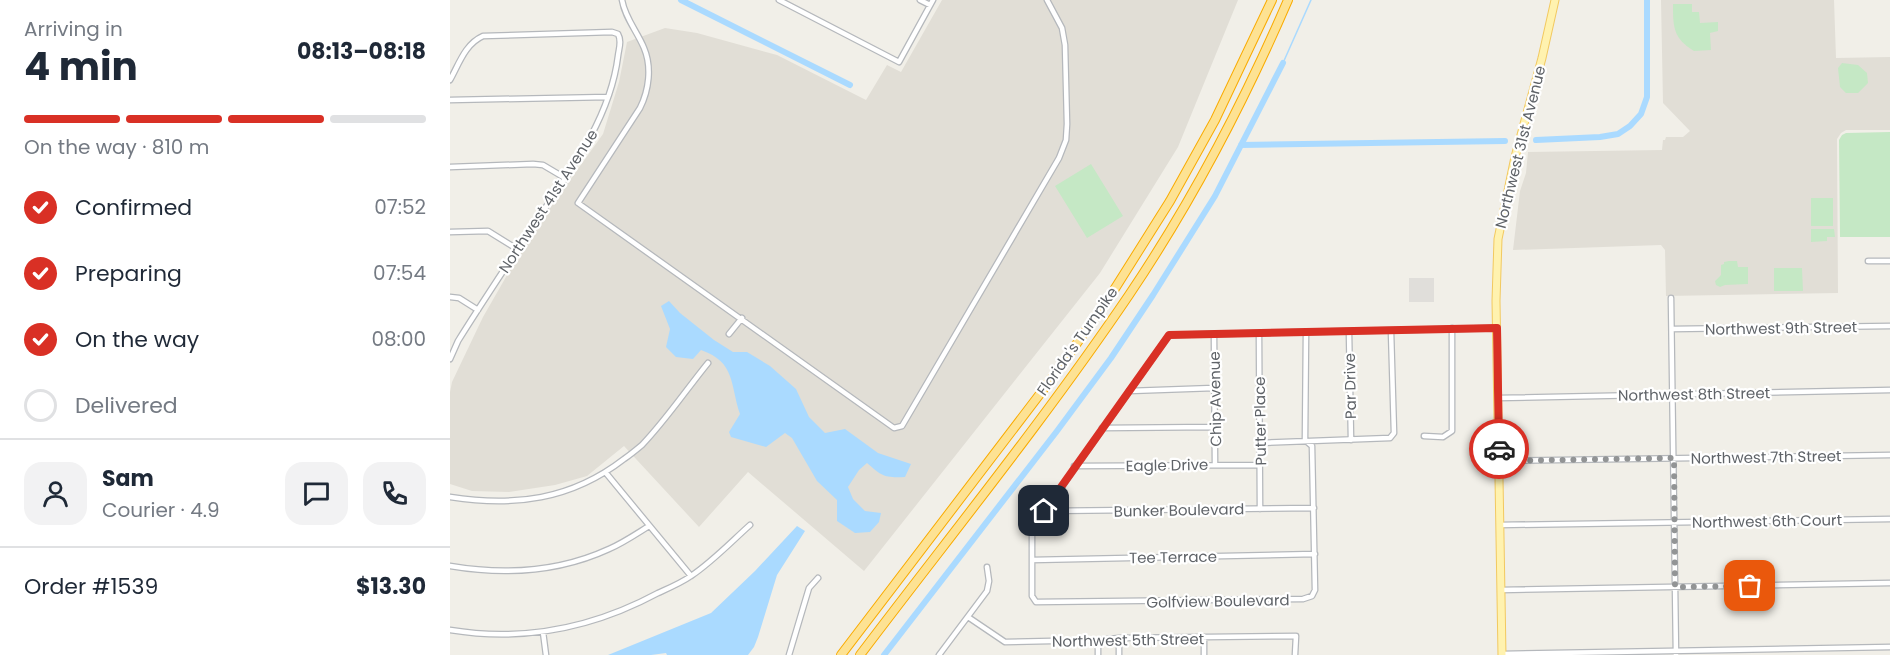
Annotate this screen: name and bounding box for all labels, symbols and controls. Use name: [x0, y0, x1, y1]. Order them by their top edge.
text: Arriving in: [24, 15, 123, 43]
text: 08:13–08:18: [297, 36, 426, 67]
text: 4 min: [24, 39, 138, 94]
street label: Northwest 31st Avenue: [1490, 63, 1550, 231]
street label: Northwest 41st Avenue: [494, 125, 602, 277]
text: On the way · 810 m: [24, 133, 209, 161]
icon: check: [24, 191, 57, 224]
text: Confirmed: [75, 192, 192, 223]
text: 07:52: [374, 193, 426, 221]
icon: check: [24, 257, 57, 290]
text: Preparing: [75, 258, 182, 289]
text: 07:54: [373, 259, 426, 287]
street label: Florida's Turnpike: [1032, 282, 1122, 400]
street label: Northwest 9th Street: [1705, 316, 1857, 340]
icon: check: [24, 323, 57, 356]
text: On the way: [75, 324, 199, 355]
text: 08:00: [371, 325, 426, 353]
street label: Chip Avenue: [1204, 351, 1226, 447]
street label: Par Drive: [1339, 353, 1361, 419]
street label: Putter Place: [1249, 376, 1271, 466]
street label: Northwest 8th Street: [1618, 382, 1770, 406]
text: Delivered: [75, 390, 178, 421]
courier: [1469, 419, 1529, 479]
icon: car: [1483, 433, 1516, 466]
street label: Northwest 7th Street: [1690, 445, 1842, 469]
street label: Eagle Drive: [1126, 454, 1208, 476]
button: person: [24, 462, 87, 525]
button: chat: [285, 462, 348, 525]
button: phone: [363, 462, 426, 525]
text: Sam: [102, 463, 154, 494]
pin: [1018, 485, 1069, 536]
icon: home: [1027, 494, 1060, 527]
text: Courier · 4.9: [102, 496, 220, 524]
street label: Bunker Boulevard: [1113, 498, 1245, 522]
street label: Northwest 6th Court: [1692, 509, 1842, 533]
street label: Tee Terrace: [1129, 546, 1217, 568]
pin: [1724, 560, 1775, 611]
icon: bag: [1733, 569, 1766, 602]
text: Order #1539: [24, 571, 158, 602]
text: $13.30: [356, 571, 426, 602]
street label: Golfview Boulevard: [1146, 589, 1290, 613]
street label: Northwest 5th Street: [1052, 628, 1204, 652]

